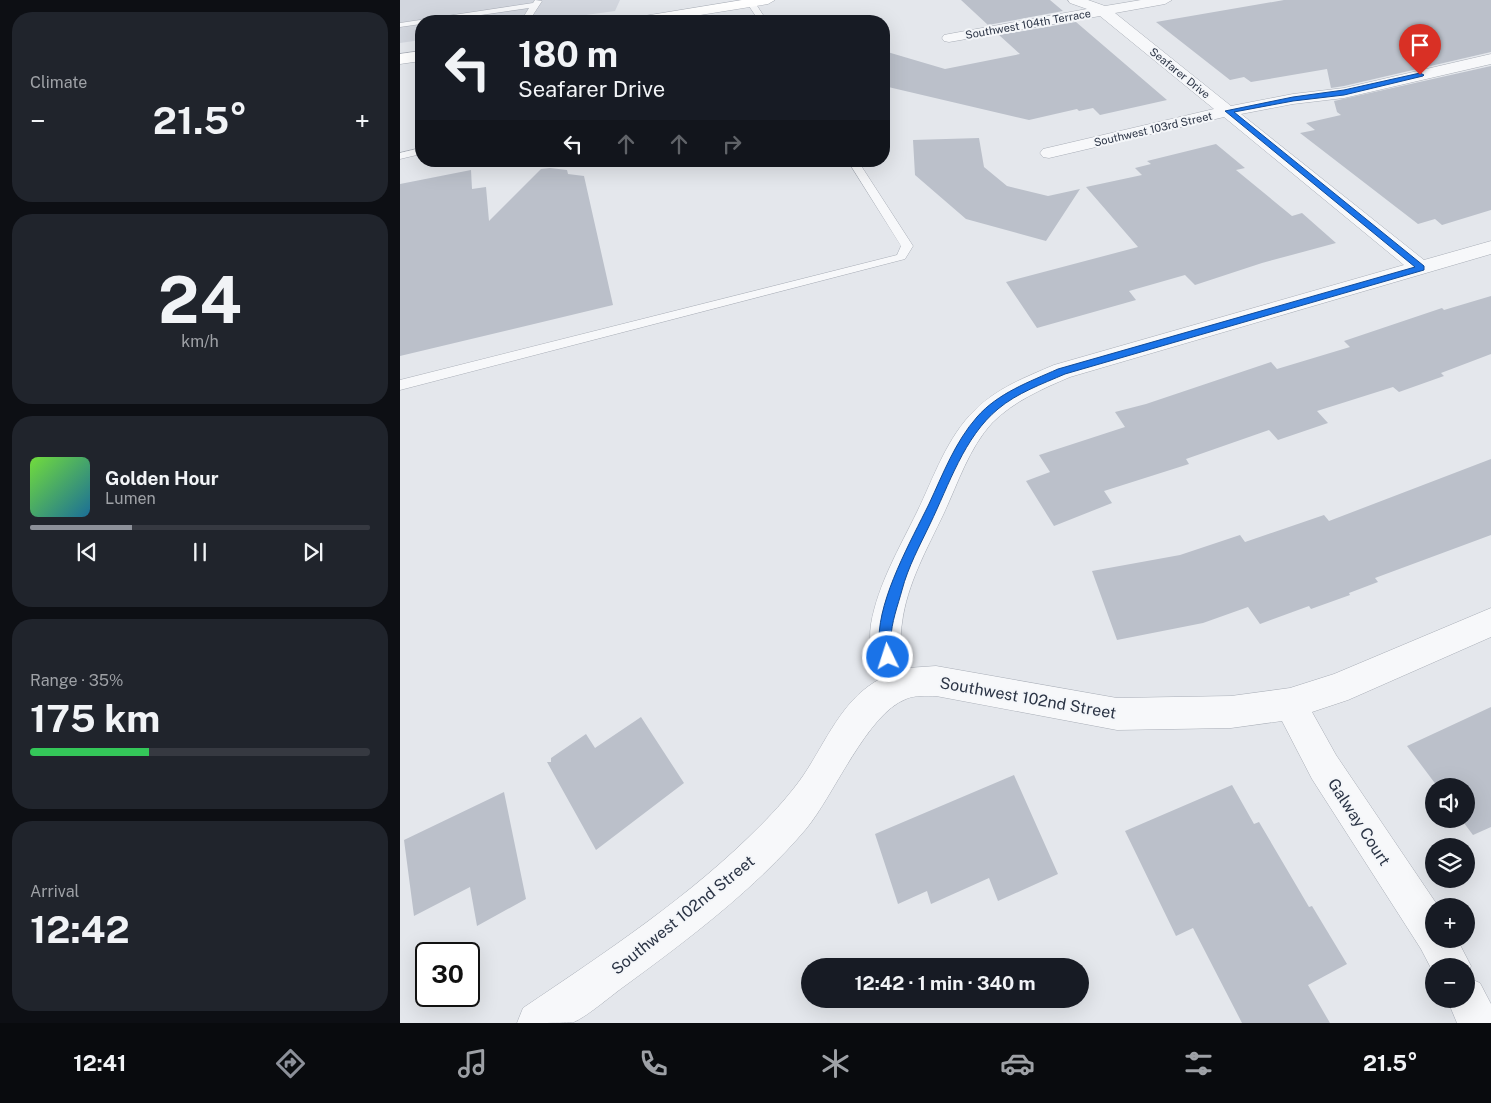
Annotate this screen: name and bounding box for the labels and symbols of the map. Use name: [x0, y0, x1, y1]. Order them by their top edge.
street label: Southwest 104th Terrace: [964, 7, 1092, 41]
pin: [1399, 24, 1441, 75]
street label: Seafarer Drive: [1148, 45, 1212, 101]
street label: Southwest 103rd Street: [1093, 110, 1213, 148]
position arrow: [861, 630, 913, 682]
street label: Southwest 102nd Street: [938, 673, 1118, 723]
street label: Galway Court: [1324, 775, 1394, 869]
street label: Southwest 102nd Street: [608, 851, 758, 979]
speed limit sign: 30: [415, 942, 480, 1007]

